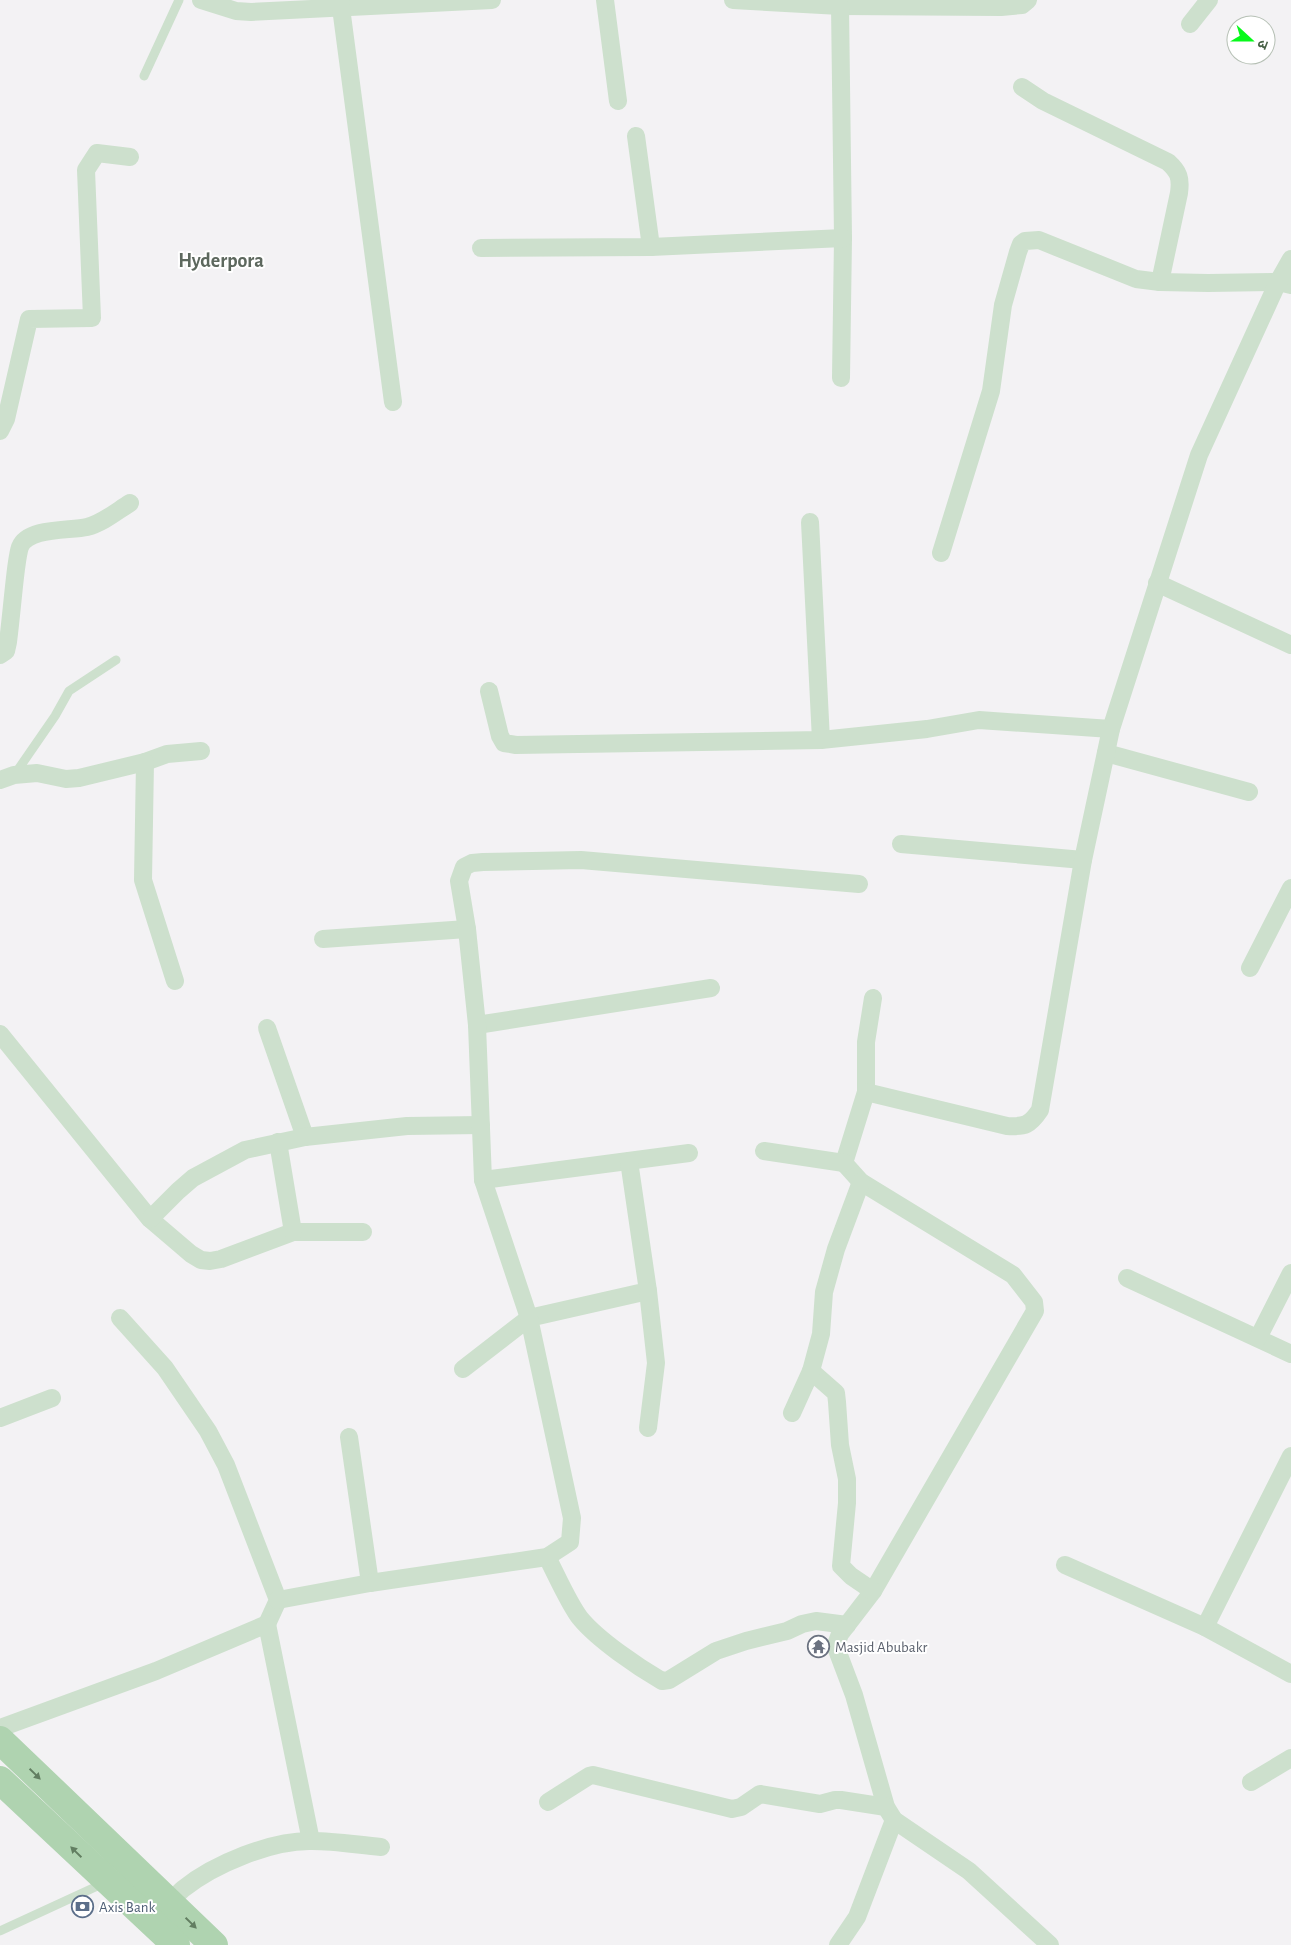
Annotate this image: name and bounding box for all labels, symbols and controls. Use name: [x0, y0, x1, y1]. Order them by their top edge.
north arrow: [1226, 15, 1276, 65]
text: उ: [1254, 38, 1270, 51]
district label: Hyderpora: [178, 251, 264, 271]
temple icon: Masjid Abubakr: [807, 1635, 831, 1659]
place label: Masjid Abubakr: [835, 1640, 928, 1655]
one-way arrow: [29, 1768, 41, 1780]
one-way arrow: [70, 1846, 82, 1858]
bank icon: Axis Bank: [71, 1895, 95, 1919]
place label: Axis Bank: [99, 1900, 155, 1915]
one-way arrow: [184, 1917, 196, 1929]

